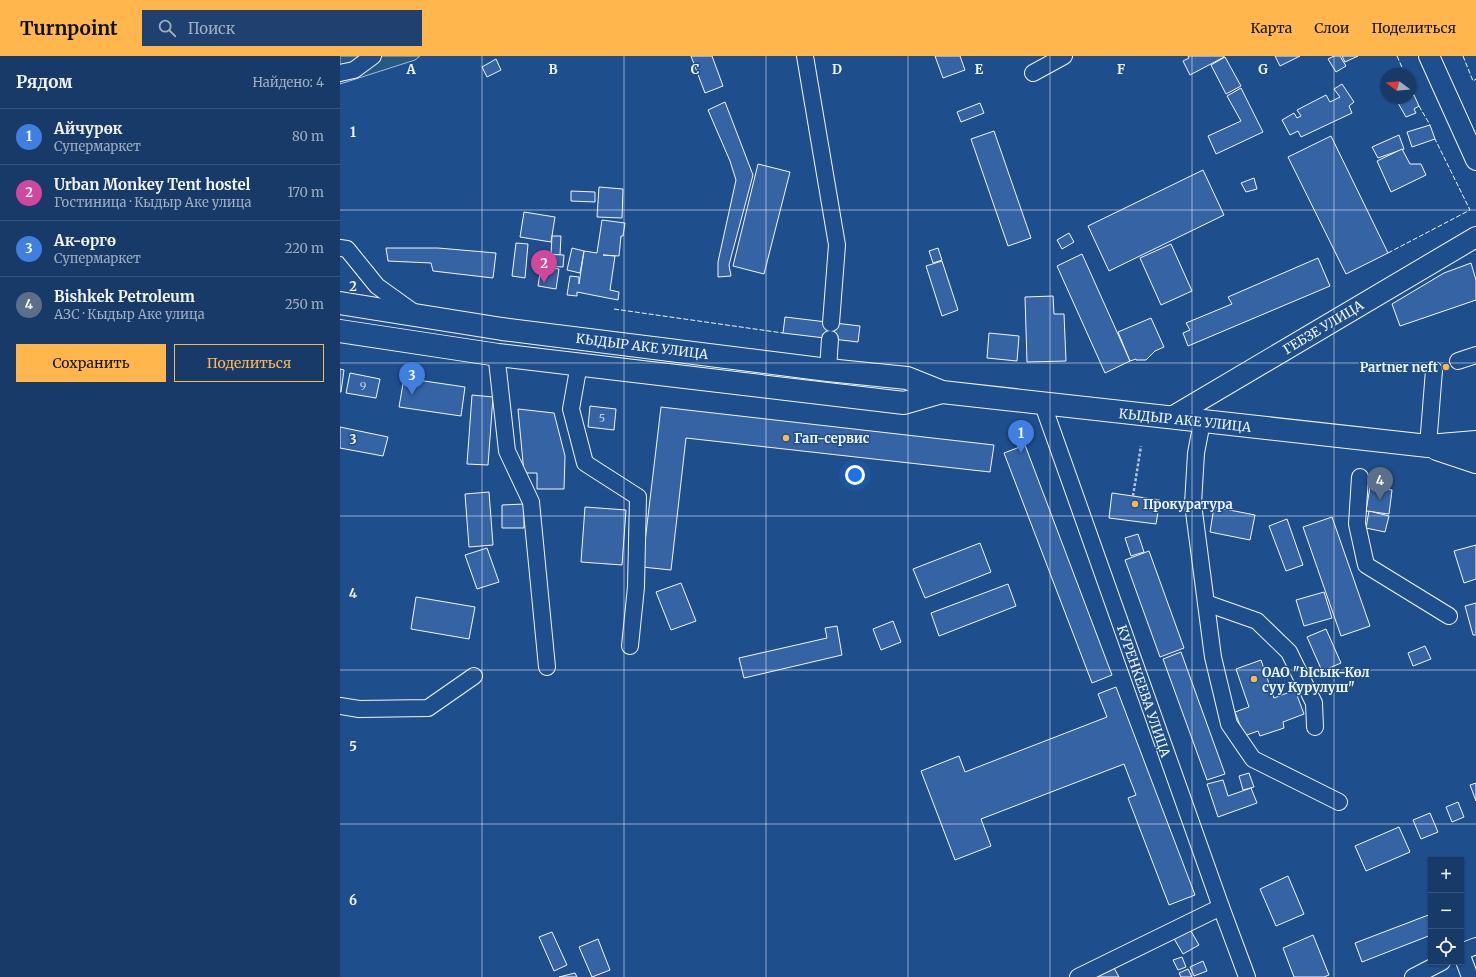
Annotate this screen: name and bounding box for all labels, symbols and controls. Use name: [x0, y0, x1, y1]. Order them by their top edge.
search box: [142, 10, 422, 46]
text: Turnpoint: [20, 16, 118, 40]
icon: search: [156, 17, 178, 39]
text: Поиск: [188, 19, 235, 38]
text: Карта: [1250, 19, 1292, 37]
text: Слои: [1314, 19, 1349, 37]
text: Поделиться: [1371, 19, 1456, 37]
text: A: [405, 61, 416, 78]
text: B: [548, 61, 558, 78]
text: C: [691, 61, 700, 78]
text: D: [832, 61, 842, 78]
text: E: [975, 61, 984, 78]
text: F: [1117, 61, 1125, 78]
text: G: [1258, 61, 1268, 78]
north arrow: [1380, 68, 1416, 104]
text: Рядом: [16, 71, 72, 93]
text: Найдено: 4: [252, 74, 324, 91]
text: Айчурөк: [54, 119, 122, 138]
text: 1: [350, 124, 356, 141]
text: 1: [26, 128, 32, 145]
text: 80 m: [292, 128, 324, 145]
text: Супермаркет: [54, 138, 141, 155]
text: Urban Monkey Tent hostel: [54, 175, 251, 194]
text: 2: [25, 184, 33, 201]
text: 170 m: [287, 184, 324, 201]
text: Гостиница · Кыдыр Аке улица: [54, 194, 252, 211]
text: Ак-өргө: [54, 231, 116, 250]
text: 3: [25, 240, 33, 257]
text: 220 m: [285, 240, 324, 257]
text: Супермаркет: [54, 250, 141, 267]
pin: 2: [531, 250, 557, 283]
text: 2: [349, 278, 357, 295]
text: Bishkek Petroleum: [54, 287, 195, 306]
text: 4: [25, 296, 33, 313]
text: 250 m: [285, 296, 324, 313]
street label: ГЕБЗЕ УЛИЦА: [1280, 296, 1367, 358]
text: АЗС · Кыдыр Аке улица: [54, 306, 205, 323]
street label: КЫДЫР АКЕ УЛИЦА: [575, 330, 710, 363]
button: Сохранить: [16, 344, 166, 382]
button: Поделиться: [174, 344, 324, 382]
place label: Partner neft: [1360, 359, 1439, 376]
pin: 3: [399, 362, 425, 395]
marker: Partner neft: [1441, 362, 1451, 372]
house number: 9: [360, 379, 367, 393]
street label: КЫДЫР АКЕ УЛИЦА: [1118, 405, 1253, 436]
house number: 5: [599, 411, 605, 425]
pin: 1: [1008, 420, 1034, 453]
place label: Гап-сервис: [794, 430, 870, 447]
text: 3: [349, 431, 357, 448]
marker: Гап-сервис: [781, 433, 791, 443]
your location: [845, 465, 865, 485]
pin: 4: [1367, 467, 1393, 500]
place label: Прокуратура: [1143, 496, 1233, 513]
marker: Прокуратура: [1130, 499, 1140, 509]
text: 4: [349, 585, 358, 602]
street label: КУРЕНКЕЕВА УЛИЦА: [1113, 623, 1174, 760]
place label: ОАО "Ысык-Көл суу Курулуш": [1262, 664, 1370, 696]
marker: ОАО "Ысык-Көл суу Курулуш": [1249, 674, 1259, 684]
text: 5: [349, 738, 357, 755]
map controls: [1428, 857, 1464, 965]
button: +: [1428, 857, 1464, 893]
text: 6: [349, 892, 357, 909]
button: −: [1428, 893, 1464, 929]
button: locate: [1428, 929, 1464, 965]

